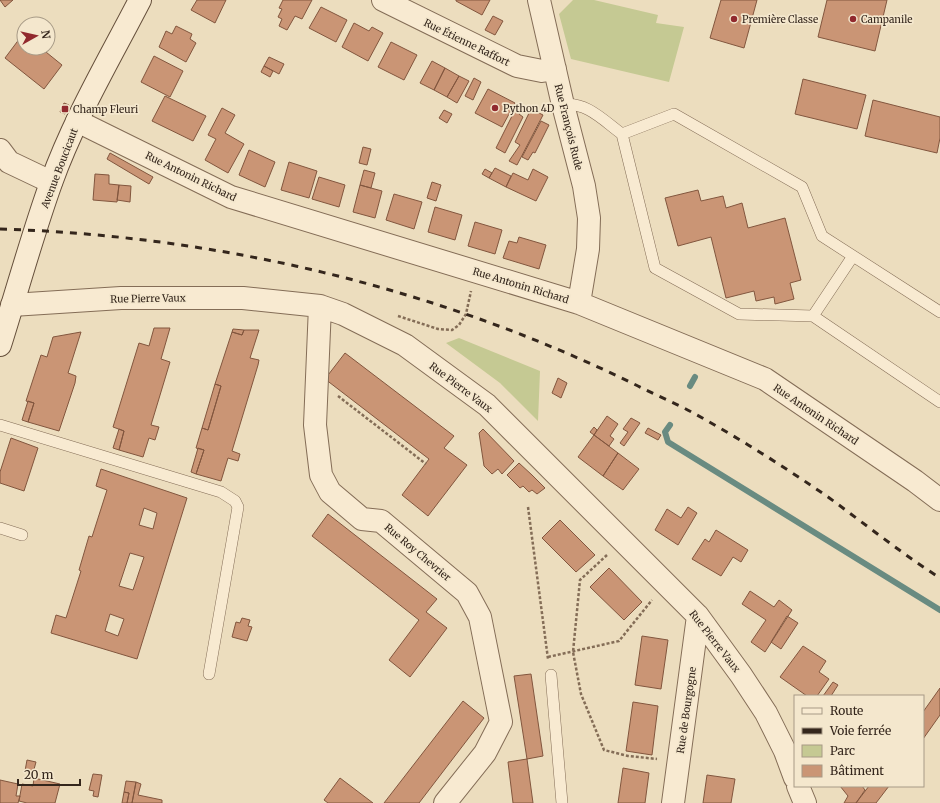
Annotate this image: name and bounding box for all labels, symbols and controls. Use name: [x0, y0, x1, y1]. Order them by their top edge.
place label: Première Classe: [742, 13, 818, 26]
place label: Campanile: [861, 13, 912, 26]
marker: Première Classe: [729, 14, 739, 24]
marker: Campanile: [848, 14, 858, 24]
street label: Rue Étienne Raffort: [422, 15, 513, 69]
north arrow: [16, 16, 56, 56]
text: N: [38, 29, 53, 40]
street label: Rue François Rude: [552, 83, 586, 172]
place label: Python 4D: [503, 102, 555, 115]
place label: Champ Fleuri: [73, 103, 138, 116]
marker: Python 4D: [490, 103, 500, 113]
marker: Champ Fleuri: [60, 104, 70, 114]
street label: Avenue Boucicaut: [38, 126, 81, 211]
street label: Rue Antonin Richard: [143, 149, 238, 204]
street label: Rue Antonin Richard: [471, 265, 570, 306]
street label: Rue Pierre Vaux: [110, 291, 186, 306]
street label: Rue Pierre Vaux: [427, 360, 495, 415]
street label: Rue Antonin Richard: [771, 381, 861, 448]
street label: Rue Roy Chevrier: [382, 521, 454, 584]
street label: Rue Pierre Vaux: [686, 608, 743, 675]
street label: Rue de Bourgogne: [674, 666, 699, 754]
legend: [794, 695, 924, 787]
text: Route: [830, 703, 863, 718]
text: Voie ferrée: [829, 723, 891, 738]
text: Parc: [830, 743, 855, 758]
scale bar: [18, 761, 80, 787]
text: Bâtiment: [830, 763, 884, 778]
text: 20 m: [24, 767, 53, 782]

